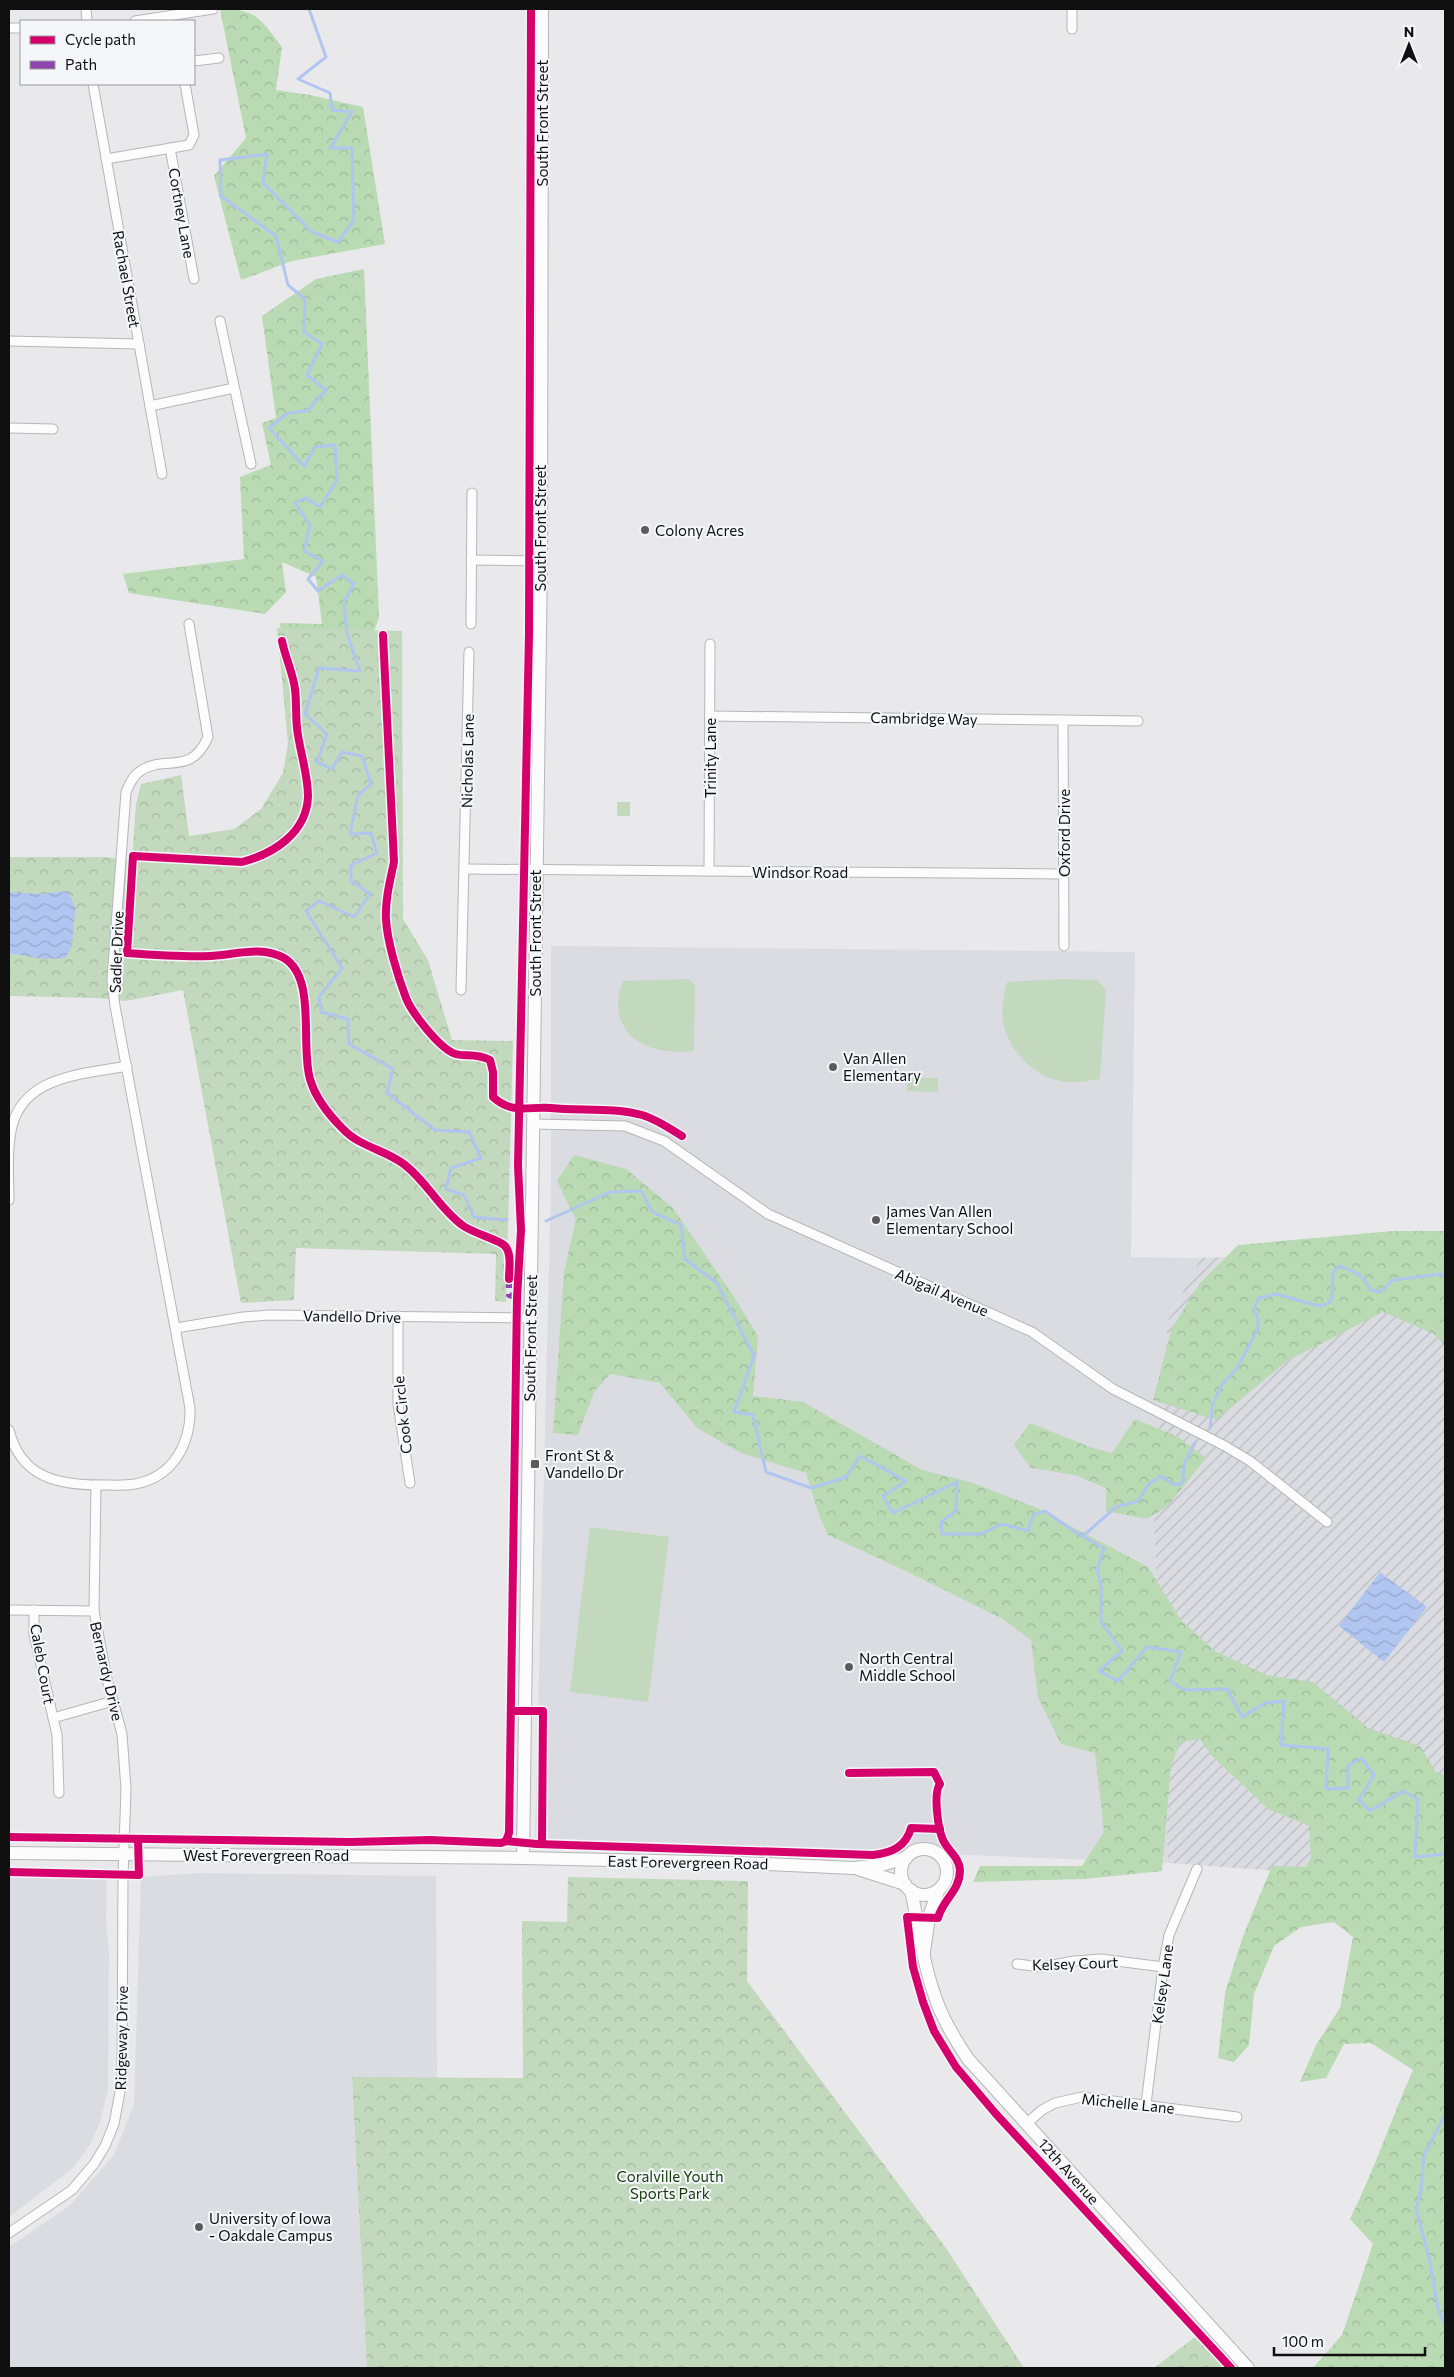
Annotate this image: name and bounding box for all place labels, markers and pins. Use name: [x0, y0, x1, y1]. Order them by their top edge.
place label: Colony Acres: [655, 521, 744, 539]
marker: Colony Acres: [639, 524, 651, 536]
place label: Van Allen Elementary: [843, 1049, 921, 1084]
marker: Van Allen Elementary: [827, 1061, 839, 1073]
place label: James Van Allen Elementary School: [886, 1202, 1013, 1237]
marker: James Van Allen Elementary School: [870, 1214, 882, 1226]
place label: Front St & Vandello Dr: [545, 1446, 624, 1481]
marker: Front St & Vandello Dr: [529, 1458, 541, 1470]
place label: North Central Middle School: [859, 1649, 956, 1684]
marker: North Central Middle School: [843, 1661, 855, 1673]
place label: University of Iowa - Oakdale Campus: [209, 2209, 333, 2244]
marker: University of Iowa - Oakdale Campus: [193, 2221, 205, 2233]

